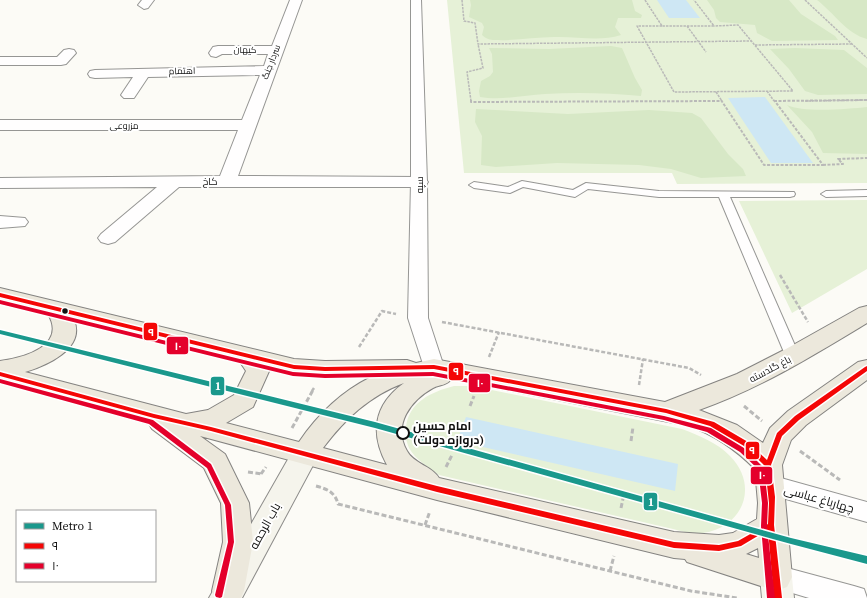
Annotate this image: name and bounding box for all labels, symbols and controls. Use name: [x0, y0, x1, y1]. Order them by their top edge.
street label: سردار جنگ: [259, 43, 283, 81]
street label: کیهان: [234, 44, 256, 56]
street label: اهتمام: [169, 65, 195, 77]
street label: مزروعی: [109, 120, 139, 132]
street label: کاخ: [203, 175, 218, 188]
street label: سپه: [413, 177, 426, 194]
unlabelled marker: [60, 306, 70, 316]
line badge: ۹: [143, 322, 158, 341]
text: ۹: [148, 325, 154, 340]
line badge: ۱۰: [166, 336, 189, 355]
text: ۱۰: [174, 339, 182, 354]
street label: باغ گلدسته: [747, 353, 793, 385]
line badge: ۹: [448, 362, 464, 381]
text: ۹: [453, 364, 459, 379]
line badge: ۱۰: [468, 373, 491, 393]
line badge: 1: [210, 376, 225, 396]
text: ۱۰: [476, 376, 484, 391]
text: 1: [215, 379, 221, 394]
place label: امام حسین (دروازه دولت): [413, 418, 484, 448]
marker: امام حسین (دروازه دولت): [396, 426, 410, 440]
line badge: ۹: [745, 441, 760, 460]
text: ۹: [749, 443, 755, 458]
line badge: ۱۰: [750, 466, 773, 485]
text: ۱۰: [758, 468, 766, 483]
street label: چهارباغ عباسی: [782, 481, 856, 518]
line badge: 1: [643, 492, 658, 511]
text: 1: [648, 495, 654, 510]
street label: باب الرحمه: [246, 500, 284, 552]
legend: [16, 510, 156, 582]
text: Metro 1: [52, 518, 93, 534]
text: ۹: [52, 538, 58, 554]
text: ۱۰: [52, 558, 59, 574]

